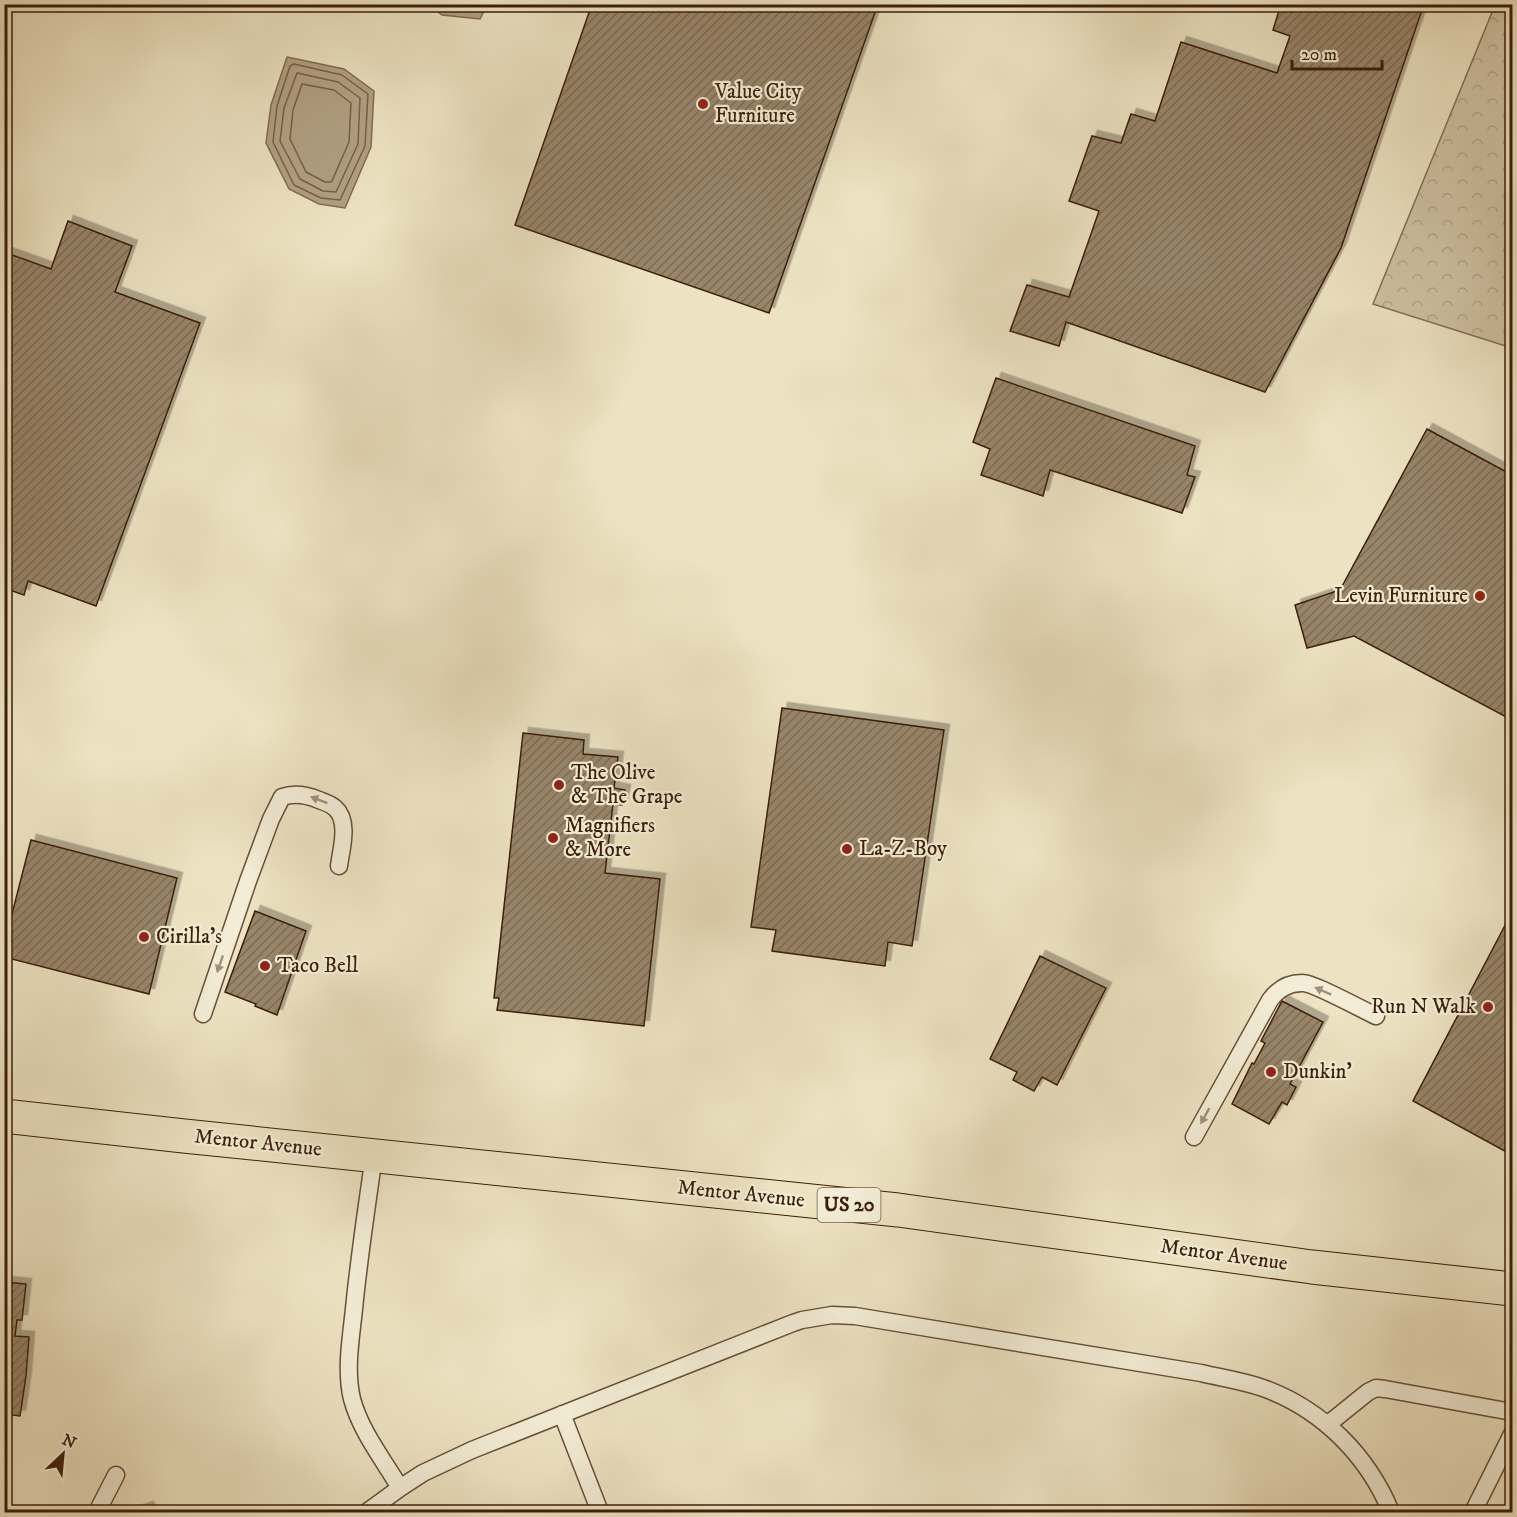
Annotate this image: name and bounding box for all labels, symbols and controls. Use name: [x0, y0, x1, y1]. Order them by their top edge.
scale bar: [1292, 33, 1382, 71]
text: 20 m: [1301, 44, 1337, 66]
place label: Value City Furniture: [714, 79, 802, 129]
marker: Value City Furniture: [696, 97, 710, 111]
place label: Levin Furniture: [1334, 583, 1468, 609]
marker: Levin Furniture: [1473, 589, 1487, 603]
place label: The Olive & The Grape: [571, 760, 683, 810]
marker: The Olive & The Grape: [552, 778, 566, 792]
one-way arrow: [309, 795, 327, 805]
place label: Magnifiers & More: [565, 813, 655, 863]
marker: Magnifiers & More: [546, 831, 560, 845]
place label: La-Z-Boy: [859, 836, 948, 862]
marker: La-Z-Boy: [840, 842, 854, 856]
place label: Cirilla's: [156, 924, 222, 950]
marker: Cirilla's: [137, 930, 151, 944]
place label: Taco Bell: [277, 953, 359, 979]
one-way arrow: [215, 955, 224, 973]
marker: Taco Bell: [258, 959, 272, 973]
one-way arrow: [1315, 986, 1332, 995]
place label: Run N Walk: [1371, 994, 1477, 1020]
marker: Run N Walk: [1481, 1000, 1495, 1014]
place label: Dunkin': [1283, 1059, 1352, 1085]
marker: Dunkin': [1264, 1065, 1278, 1079]
one-way arrow: [1200, 1108, 1210, 1125]
street label: Mentor Avenue: [193, 1123, 323, 1163]
street label: Mentor Avenue: [676, 1174, 806, 1214]
road number: US 20: [818, 1188, 880, 1222]
street label: Mentor Avenue: [1159, 1233, 1290, 1277]
north arrow: [33, 1424, 93, 1484]
text: N: [59, 1430, 79, 1453]

